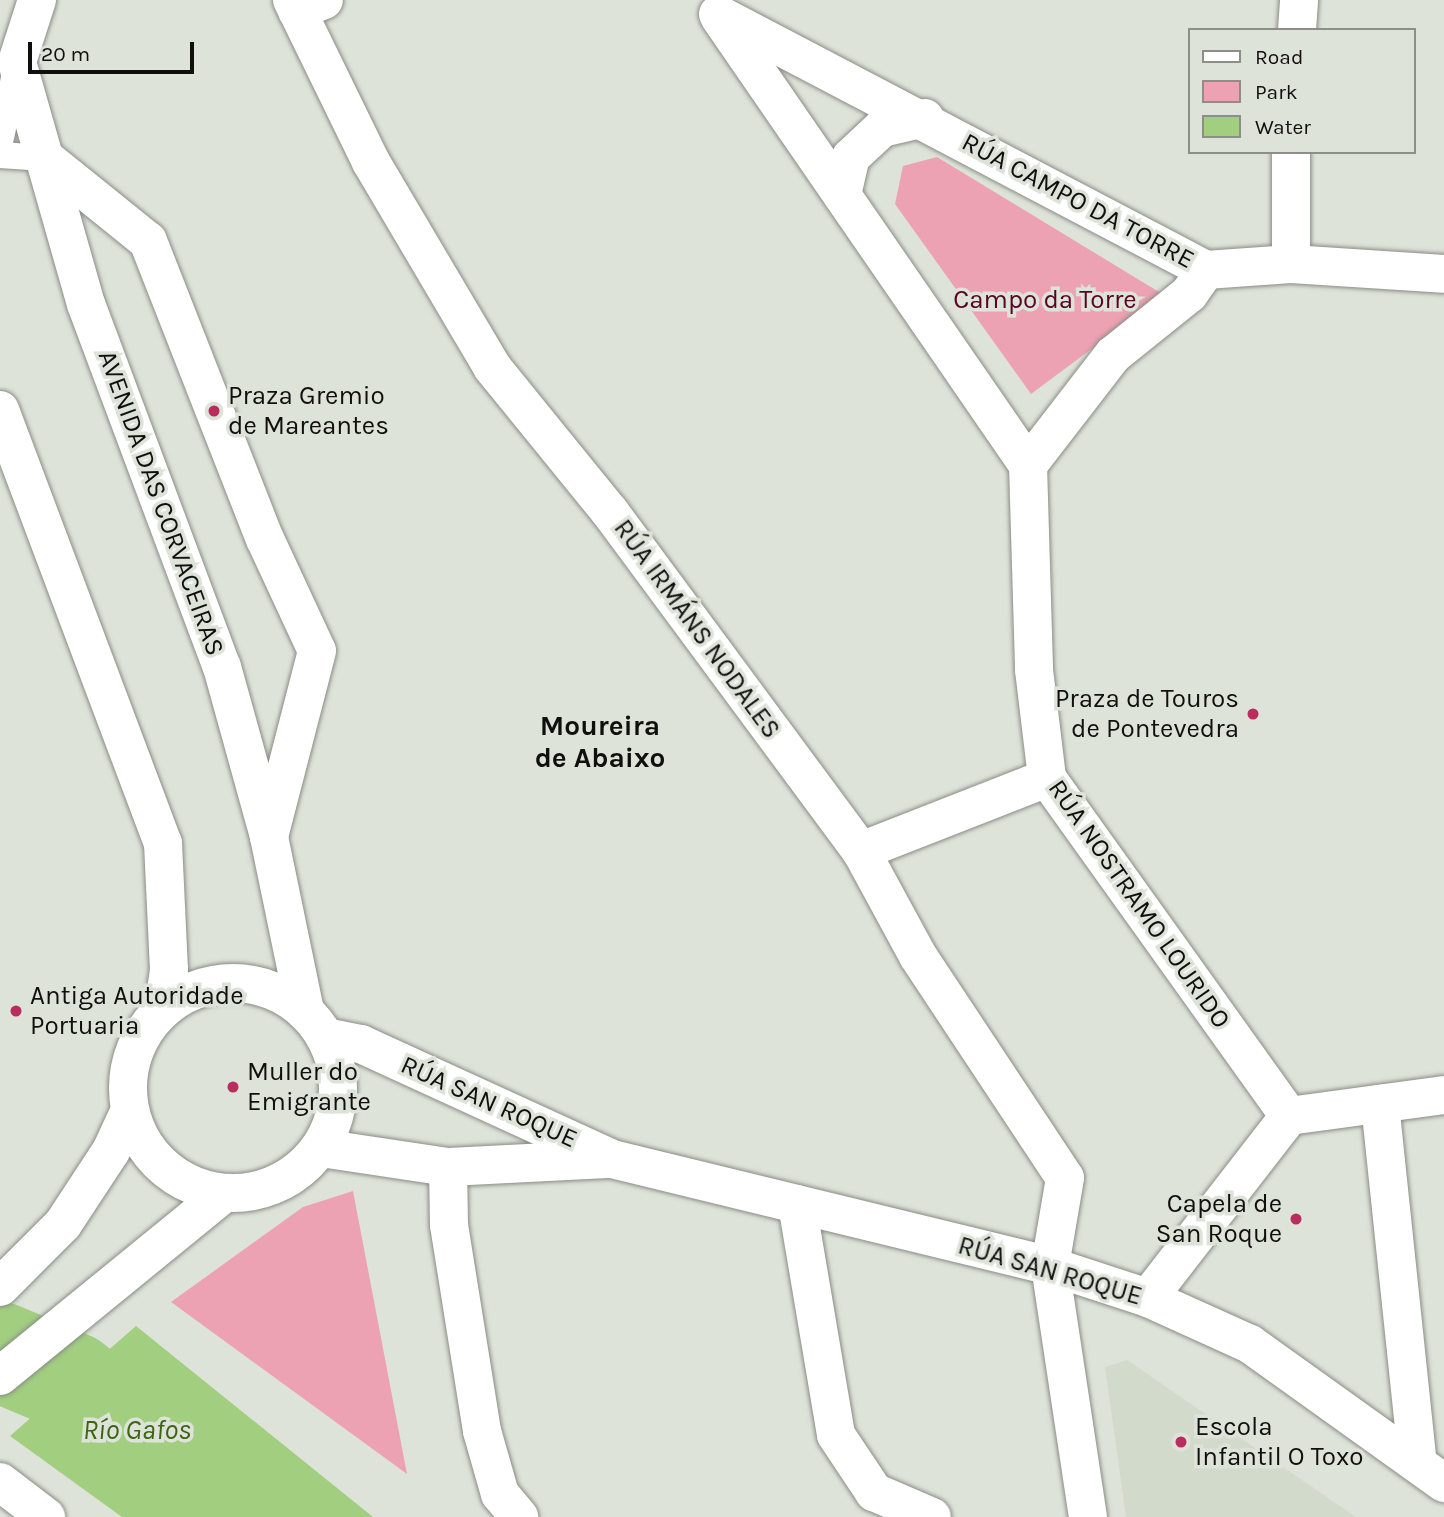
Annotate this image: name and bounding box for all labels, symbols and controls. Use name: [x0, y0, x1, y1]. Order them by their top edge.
scale bar: [32, 28, 198, 72]
legend: [1188, 28, 1416, 154]
text: 20 m: [41, 42, 90, 66]
text: Road: [1255, 45, 1303, 69]
text: Park: [1255, 80, 1298, 104]
text: Water: [1255, 115, 1311, 139]
street label: RÚA CAMPO DA TORRE: [956, 126, 1200, 276]
park label: Campo da Torre: [953, 284, 1137, 316]
street label: AVENIDA DAS CORVACEIRAS: [91, 346, 231, 660]
place label: Praza Gremio de Mareantes: [228, 380, 389, 442]
marker: Praza Gremio de Mareantes: [206, 403, 222, 419]
street label: RÚA IRMÁNS NODALES: [607, 513, 787, 745]
place label: Praza de Touros de Pontevedra: [1055, 683, 1239, 744]
marker: Praza de Touros de Pontevedra: [1245, 706, 1261, 722]
district label: Moureira de Abaixo: [535, 709, 665, 775]
street label: RÚA NOSTRAMO LOURIDO: [1041, 774, 1237, 1034]
place label: Antiga Autoridade Portuaria: [30, 980, 244, 1042]
marker: Antiga Autoridade Portuaria: [8, 1003, 24, 1019]
street label: RÚA SAN ROQUE: [396, 1049, 582, 1155]
place label: Muller do Emigrante: [247, 1056, 371, 1118]
marker: Muller do Emigrante: [225, 1079, 241, 1095]
place label: Capela de San Roque: [1156, 1188, 1282, 1250]
marker: Capela de San Roque: [1288, 1211, 1304, 1227]
street label: RÚA SAN ROQUE: [954, 1230, 1146, 1312]
place label: Escola Infantil O Toxo: [1195, 1411, 1363, 1472]
water label: Río Gafos: [83, 1413, 191, 1447]
marker: Escola Infantil O Toxo: [1173, 1434, 1189, 1450]

